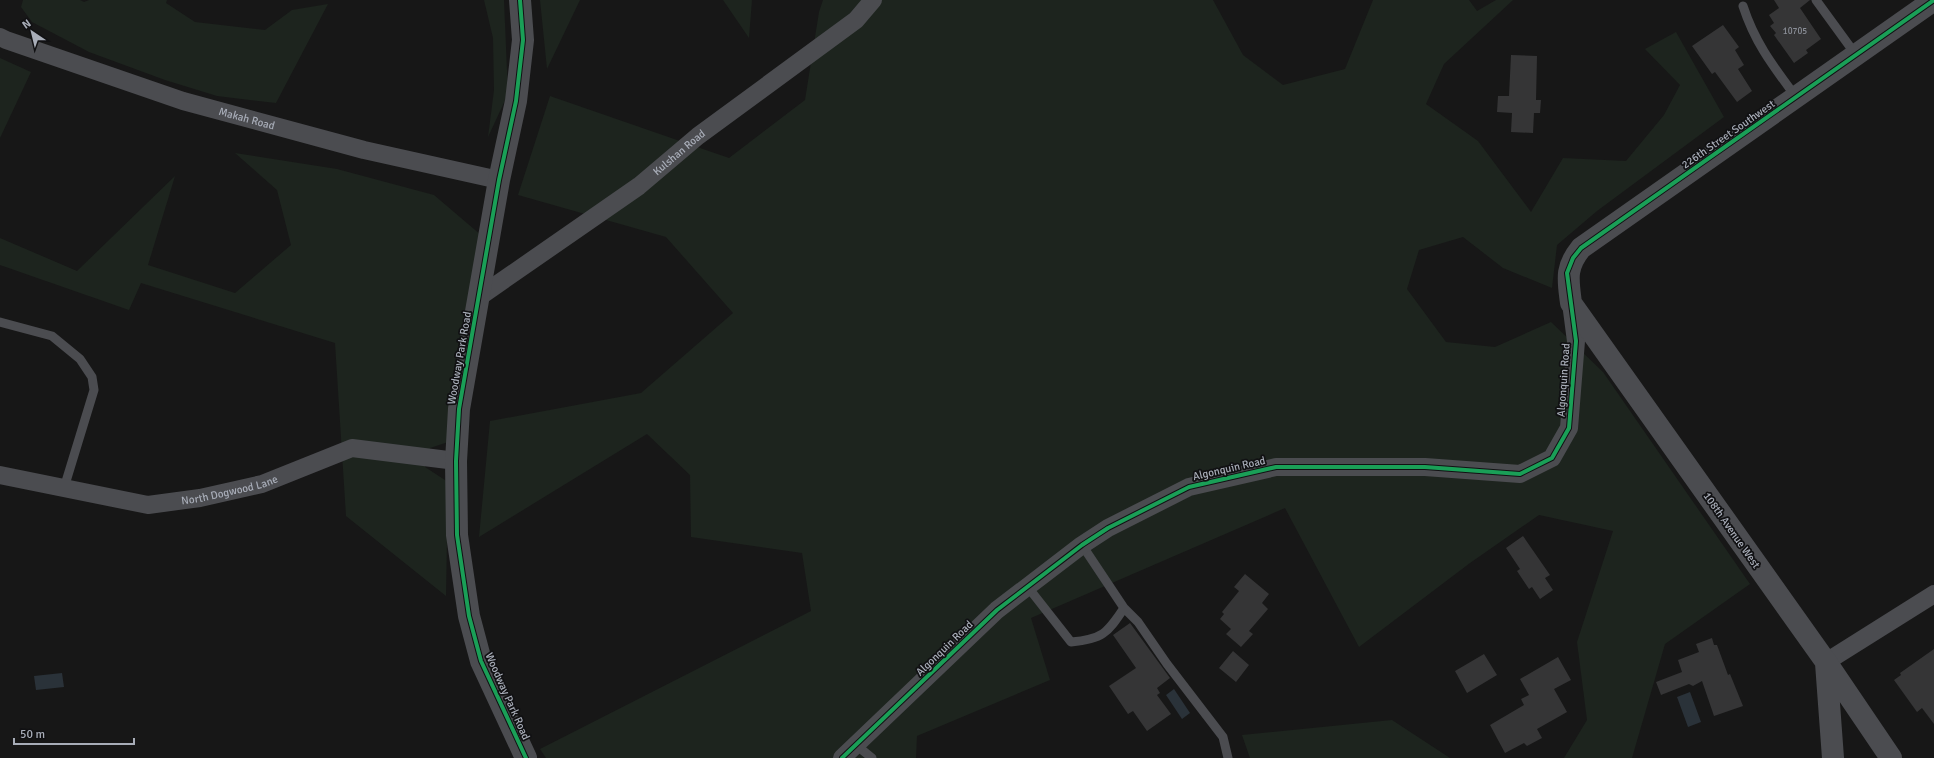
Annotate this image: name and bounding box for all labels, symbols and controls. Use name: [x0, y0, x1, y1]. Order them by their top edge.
north arrow: [12, 12, 52, 52]
text: N: [20, 17, 33, 32]
house number: 10705: [1783, 26, 1807, 37]
street label: 226th Street Southwest: [1679, 97, 1777, 171]
street label: Makah Road: [217, 105, 276, 133]
street label: Kulshan Road: [651, 127, 708, 178]
street label: Woodway Park Road: [445, 310, 474, 406]
street label: Algonquin Road: [1554, 342, 1573, 417]
street label: Algonquin Road: [1192, 454, 1267, 483]
street label: North Dogwood Lane: [181, 472, 280, 507]
street label: 108th Avenue West: [1700, 490, 1763, 571]
street label: Algonquin Road: [913, 618, 976, 679]
street label: Woodway Park Road: [482, 651, 533, 742]
scale bar: [14, 720, 134, 746]
text: 50 m: [20, 727, 45, 742]

